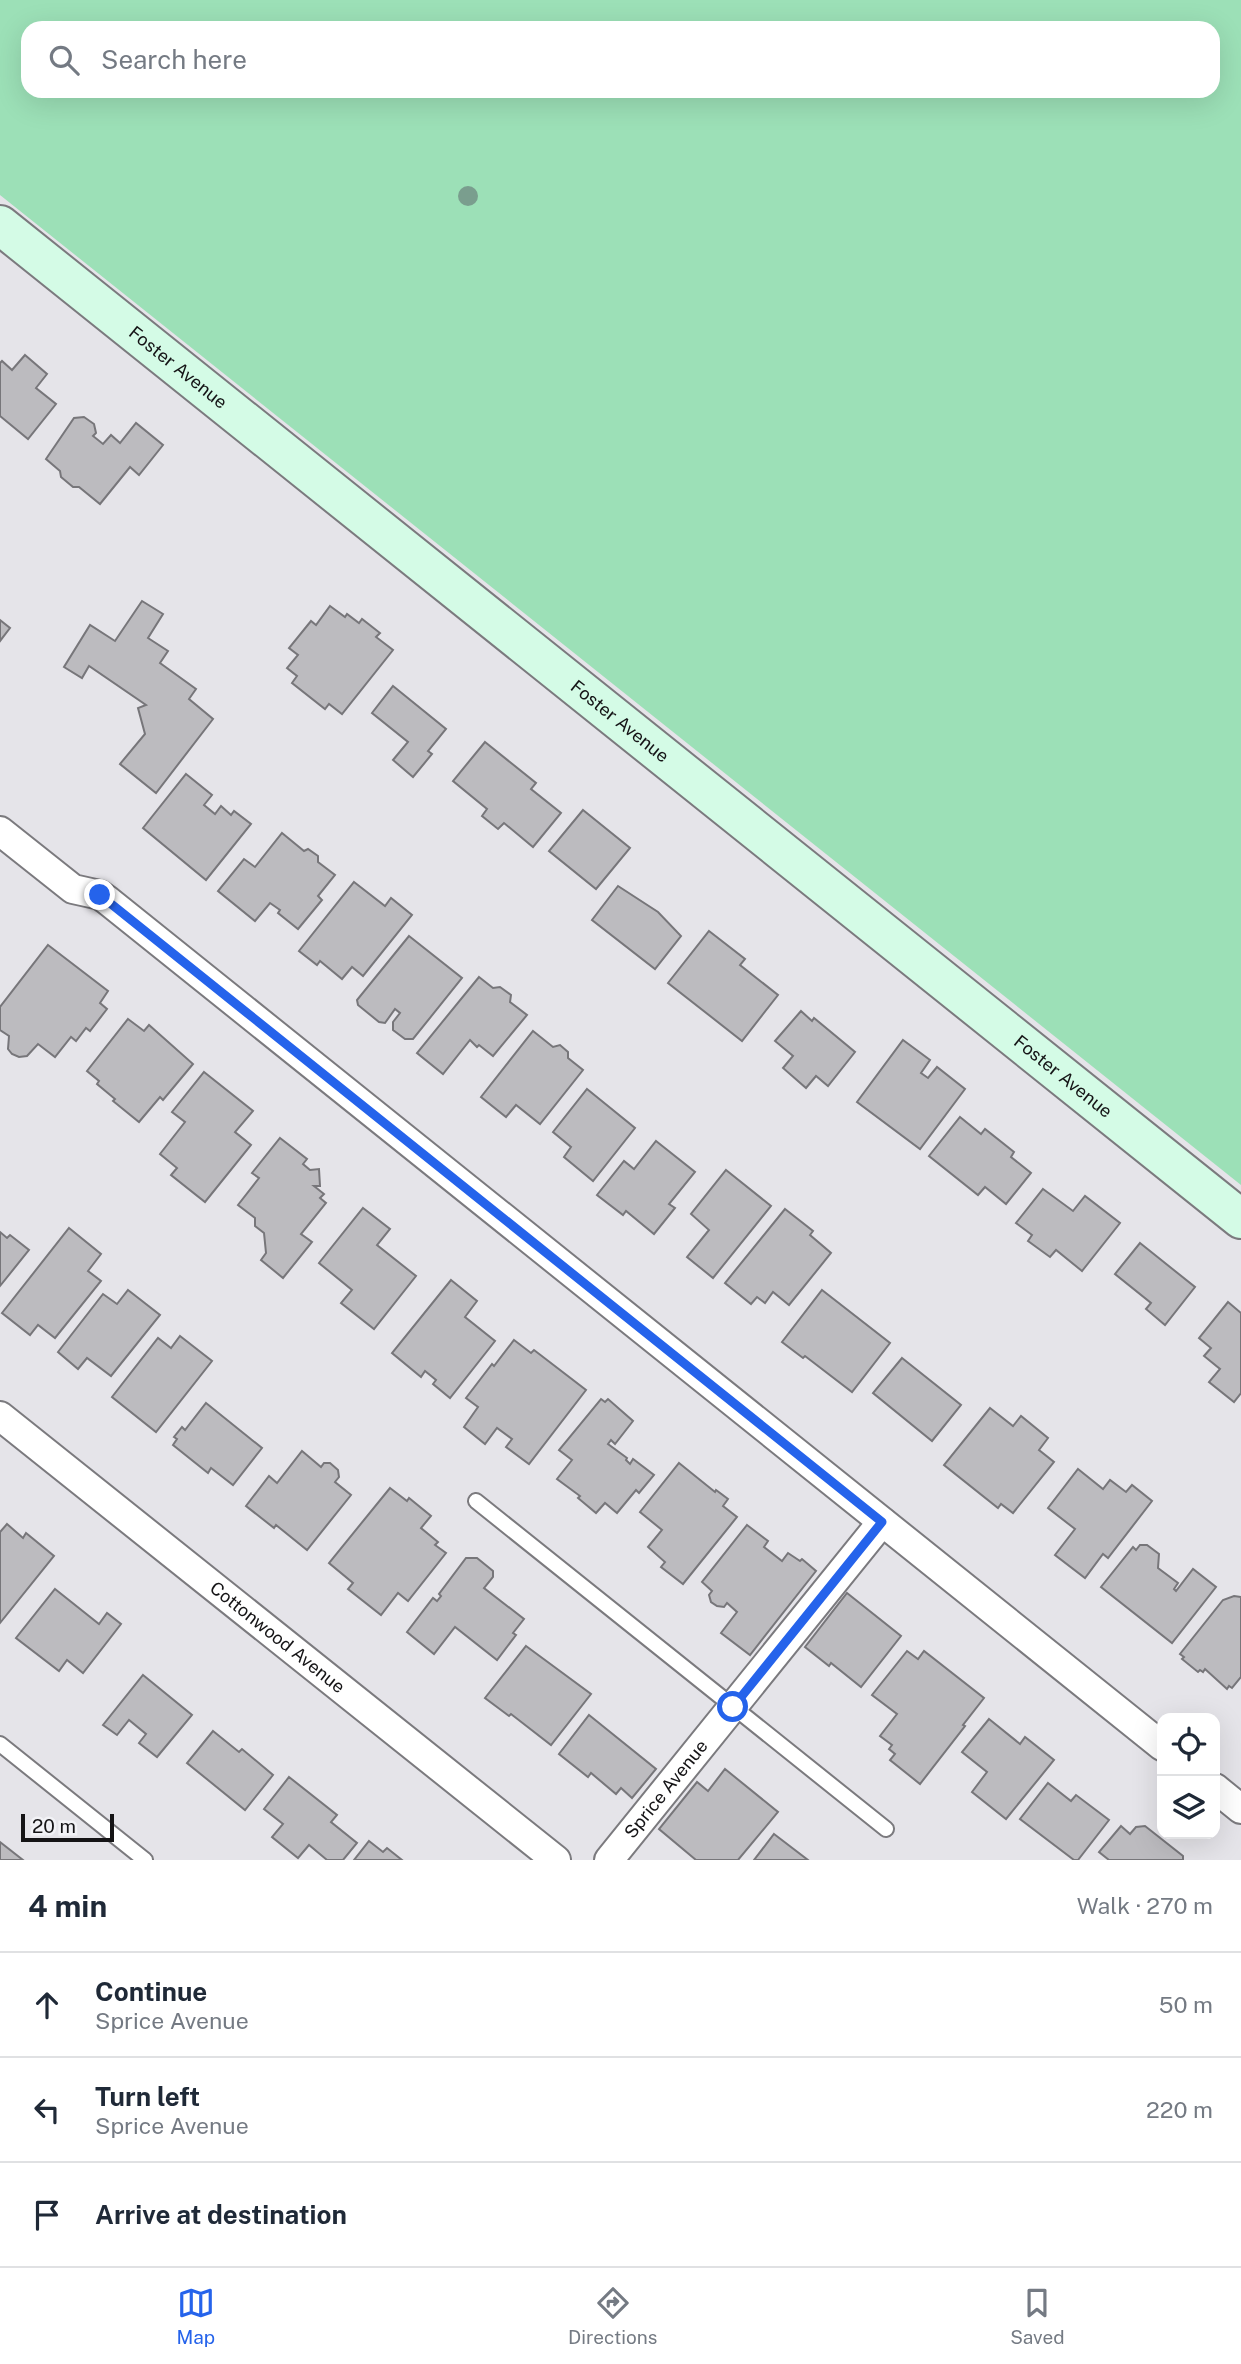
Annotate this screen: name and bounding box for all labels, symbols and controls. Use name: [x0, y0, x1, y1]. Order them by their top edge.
search box: [21, 21, 1220, 98]
icon: search: [45, 41, 83, 79]
text: Search here: [101, 44, 247, 75]
street label: Foster Avenue: [125, 322, 232, 413]
street label: Foster Avenue: [567, 675, 673, 767]
route end: [84, 879, 115, 910]
street label: Foster Avenue: [1010, 1030, 1117, 1122]
street label: Cottonwood Avenue: [206, 1577, 349, 1697]
route start: [717, 1691, 748, 1722]
map controls: [1157, 1713, 1220, 1839]
button: locate: [1157, 1713, 1220, 1776]
street label: Sprice Avenue: [620, 1735, 712, 1842]
button: layers: [1157, 1776, 1220, 1839]
scale bar: [21, 1811, 114, 1843]
text: 20 m: [32, 1815, 76, 1837]
text: 4 min: [28, 1888, 107, 1924]
text: Walk · 270 m: [1077, 1892, 1213, 1919]
text: Continue: [95, 1976, 207, 2007]
icon: ahead: [28, 1986, 66, 2024]
text: 50 m: [1159, 1991, 1213, 2018]
text: Sprice Avenue: [95, 2007, 249, 2034]
text: Turn left: [95, 2081, 200, 2112]
icon: left: [28, 2091, 66, 2129]
text: 220 m: [1146, 2096, 1213, 2123]
text: Sprice Avenue: [95, 2112, 249, 2139]
icon: arrive: [28, 2196, 66, 2234]
text: Arrive at destination: [95, 2199, 347, 2230]
tab: Map: [176, 2284, 215, 2348]
tab: Directions: [568, 2284, 657, 2348]
tab: Saved: [1010, 2284, 1065, 2348]

